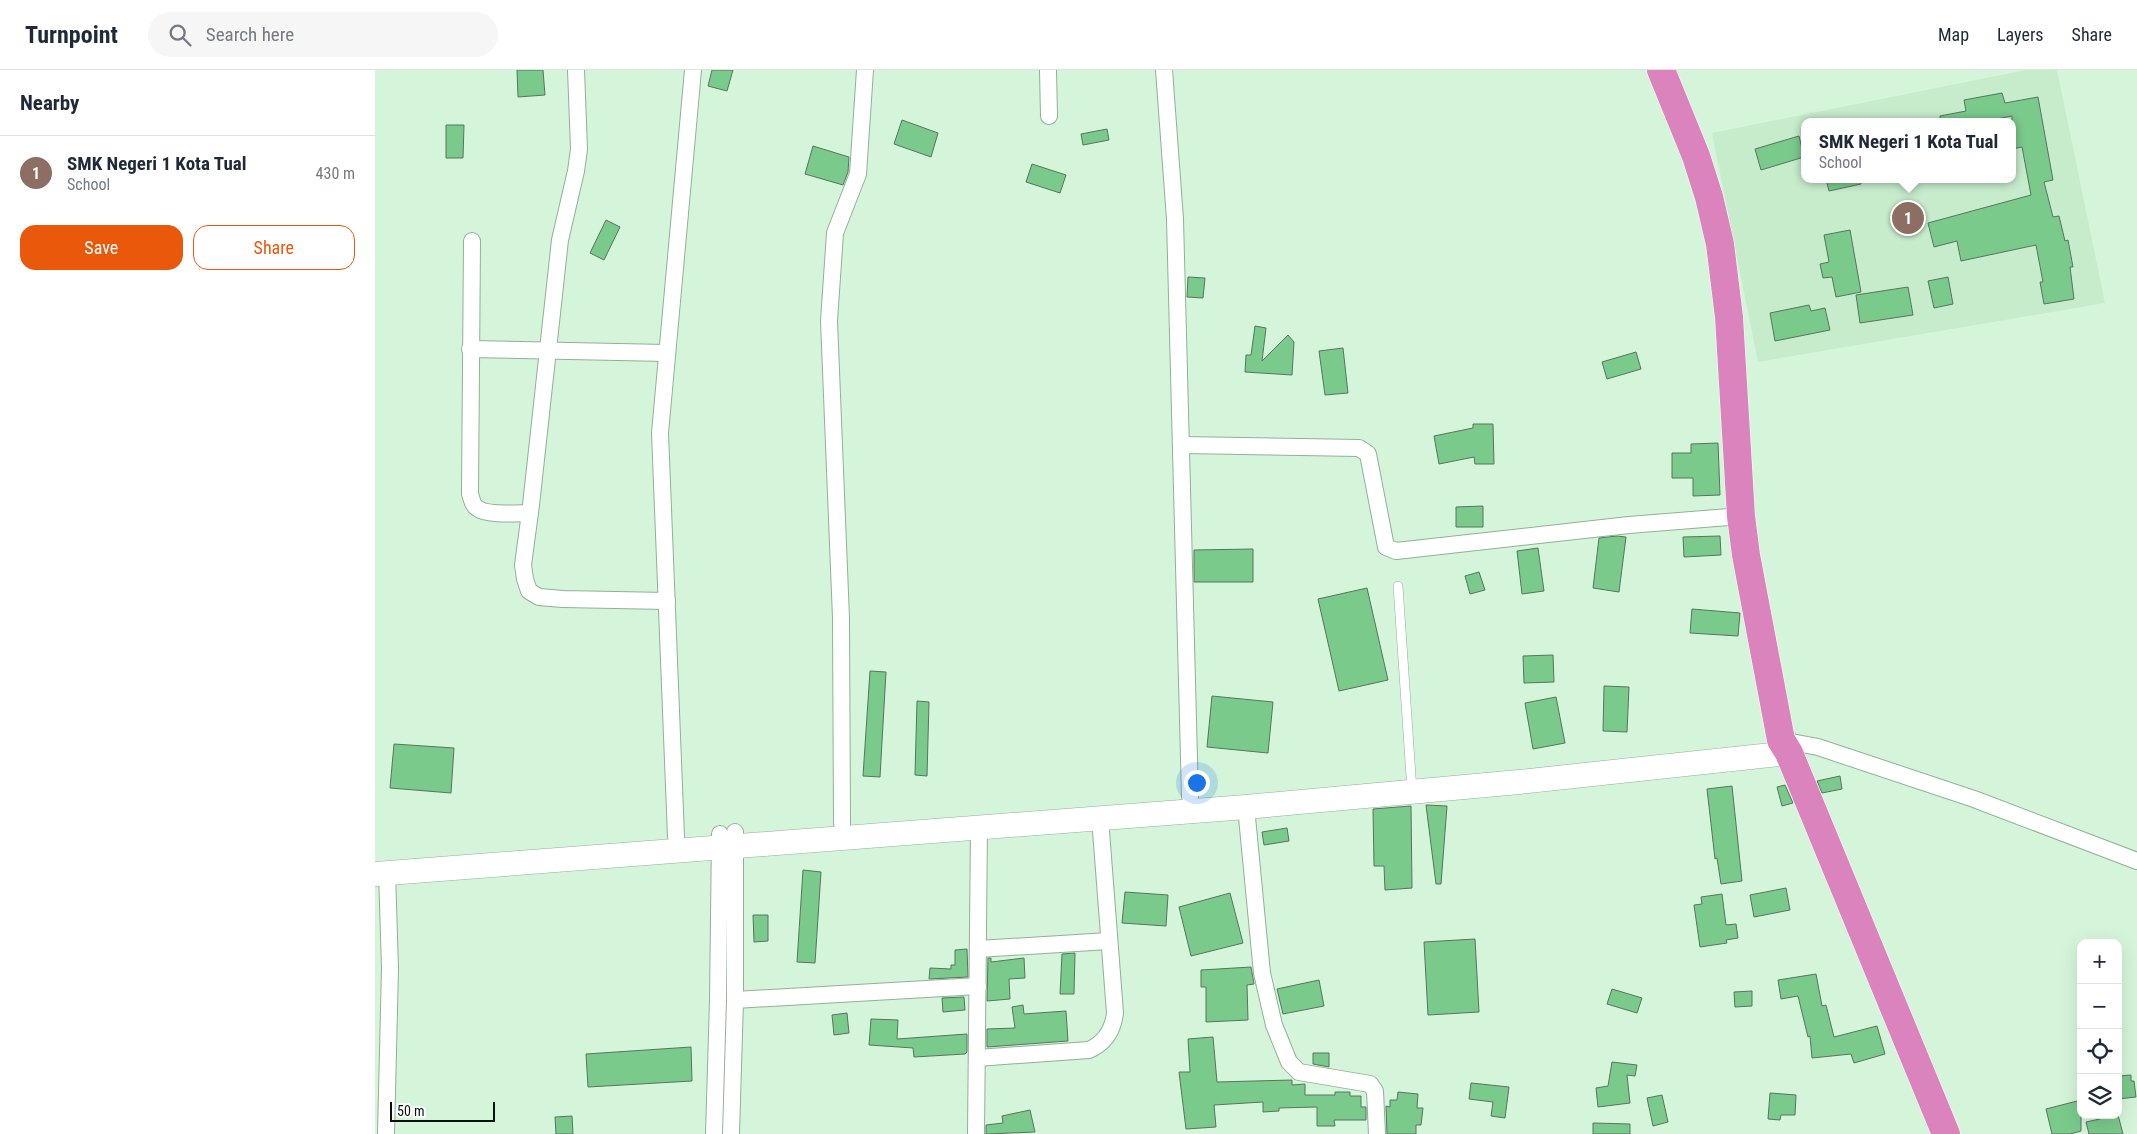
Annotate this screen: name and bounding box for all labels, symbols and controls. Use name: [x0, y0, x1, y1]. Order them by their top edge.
search box: [148, 12, 498, 57]
text: Turnpoint: [25, 21, 118, 49]
icon: search: [166, 21, 194, 49]
text: Search here: [206, 23, 294, 46]
text: Map: [1938, 24, 1969, 45]
text: Layers: [1997, 24, 2044, 45]
text: Share: [2072, 24, 2112, 45]
text: Nearby: [20, 91, 79, 115]
popup: [1801, 118, 2016, 183]
text: SMK Negeri 1 Kota Tual: [1819, 130, 1998, 153]
text: SMK Negeri 1 Kota Tual: [67, 152, 246, 175]
text: School: [1819, 153, 1862, 172]
text: 1: [32, 164, 40, 183]
text: 430 m: [316, 164, 355, 183]
text: School: [67, 175, 110, 194]
pin: 1: [1892, 199, 1924, 237]
button: Save: [20, 225, 183, 270]
button: Share: [193, 225, 355, 270]
your location: [1184, 770, 1210, 796]
map controls: [2077, 939, 2122, 1119]
button: +: [2077, 939, 2122, 984]
button: −: [2077, 984, 2122, 1029]
button: locate: [2077, 1029, 2122, 1074]
button: layers: [2077, 1074, 2122, 1119]
scale bar: [390, 1099, 495, 1122]
text: 50 m: [397, 1103, 425, 1119]

